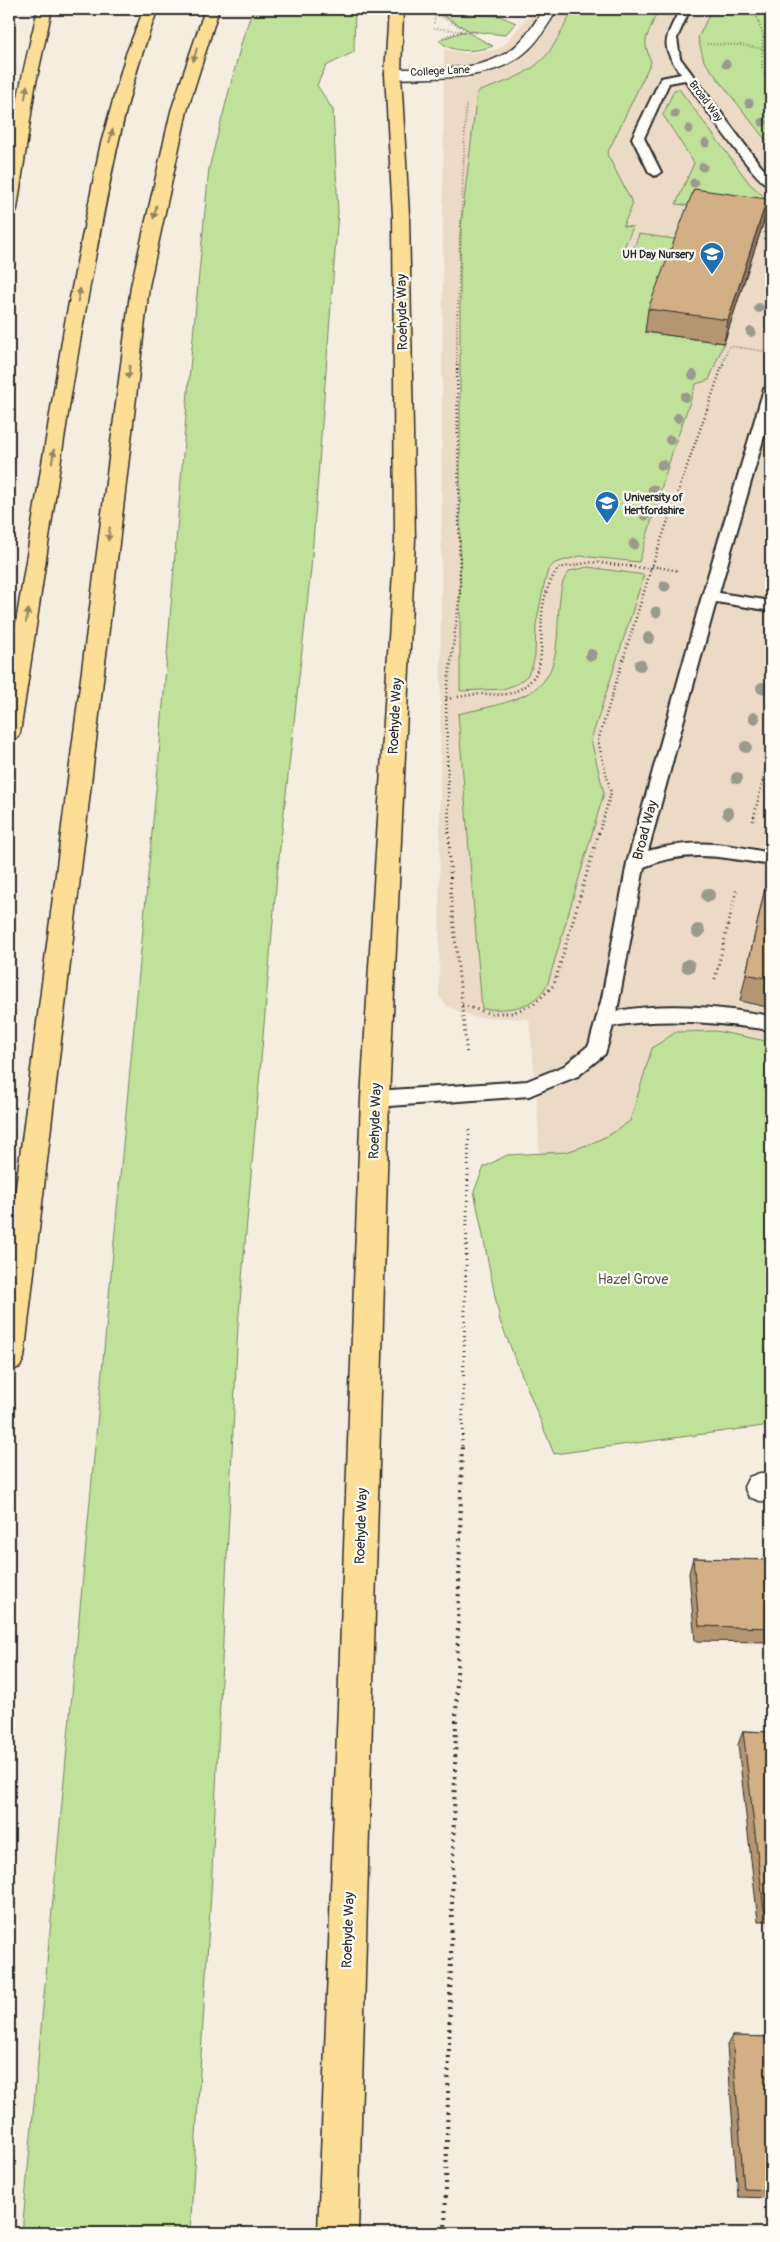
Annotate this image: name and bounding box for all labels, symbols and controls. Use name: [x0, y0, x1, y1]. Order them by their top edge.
one-way arrow: [191, 47, 199, 62]
street label: College Lane: [410, 63, 471, 79]
street label: Broad Way: [686, 78, 726, 124]
one-way arrow: [23, 84, 31, 100]
one-way arrow: [107, 128, 115, 143]
one-way arrow: [151, 204, 159, 220]
school or university icon: UH Day Nursery: [699, 241, 725, 275]
place label: UH Day Nursery: [622, 248, 694, 261]
street label: Roehyde Way: [393, 274, 411, 350]
one-way arrow: [75, 288, 83, 303]
one-way arrow: [125, 365, 133, 381]
one-way arrow: [49, 447, 57, 463]
school or university icon: University of Hertfordshire: [594, 490, 620, 524]
place label: University of Hertfordshire: [624, 491, 685, 517]
one-way arrow: [105, 526, 113, 542]
one-way arrow: [24, 608, 32, 624]
street label: Roehyde Way: [385, 677, 405, 755]
street label: Broad Way: [629, 798, 661, 862]
street label: Roehyde Way: [365, 1082, 385, 1160]
park label: Hazel Grove: [598, 1271, 668, 1288]
street label: Roehyde Way: [351, 1487, 371, 1565]
street label: Roehyde Way: [338, 1891, 358, 1969]

